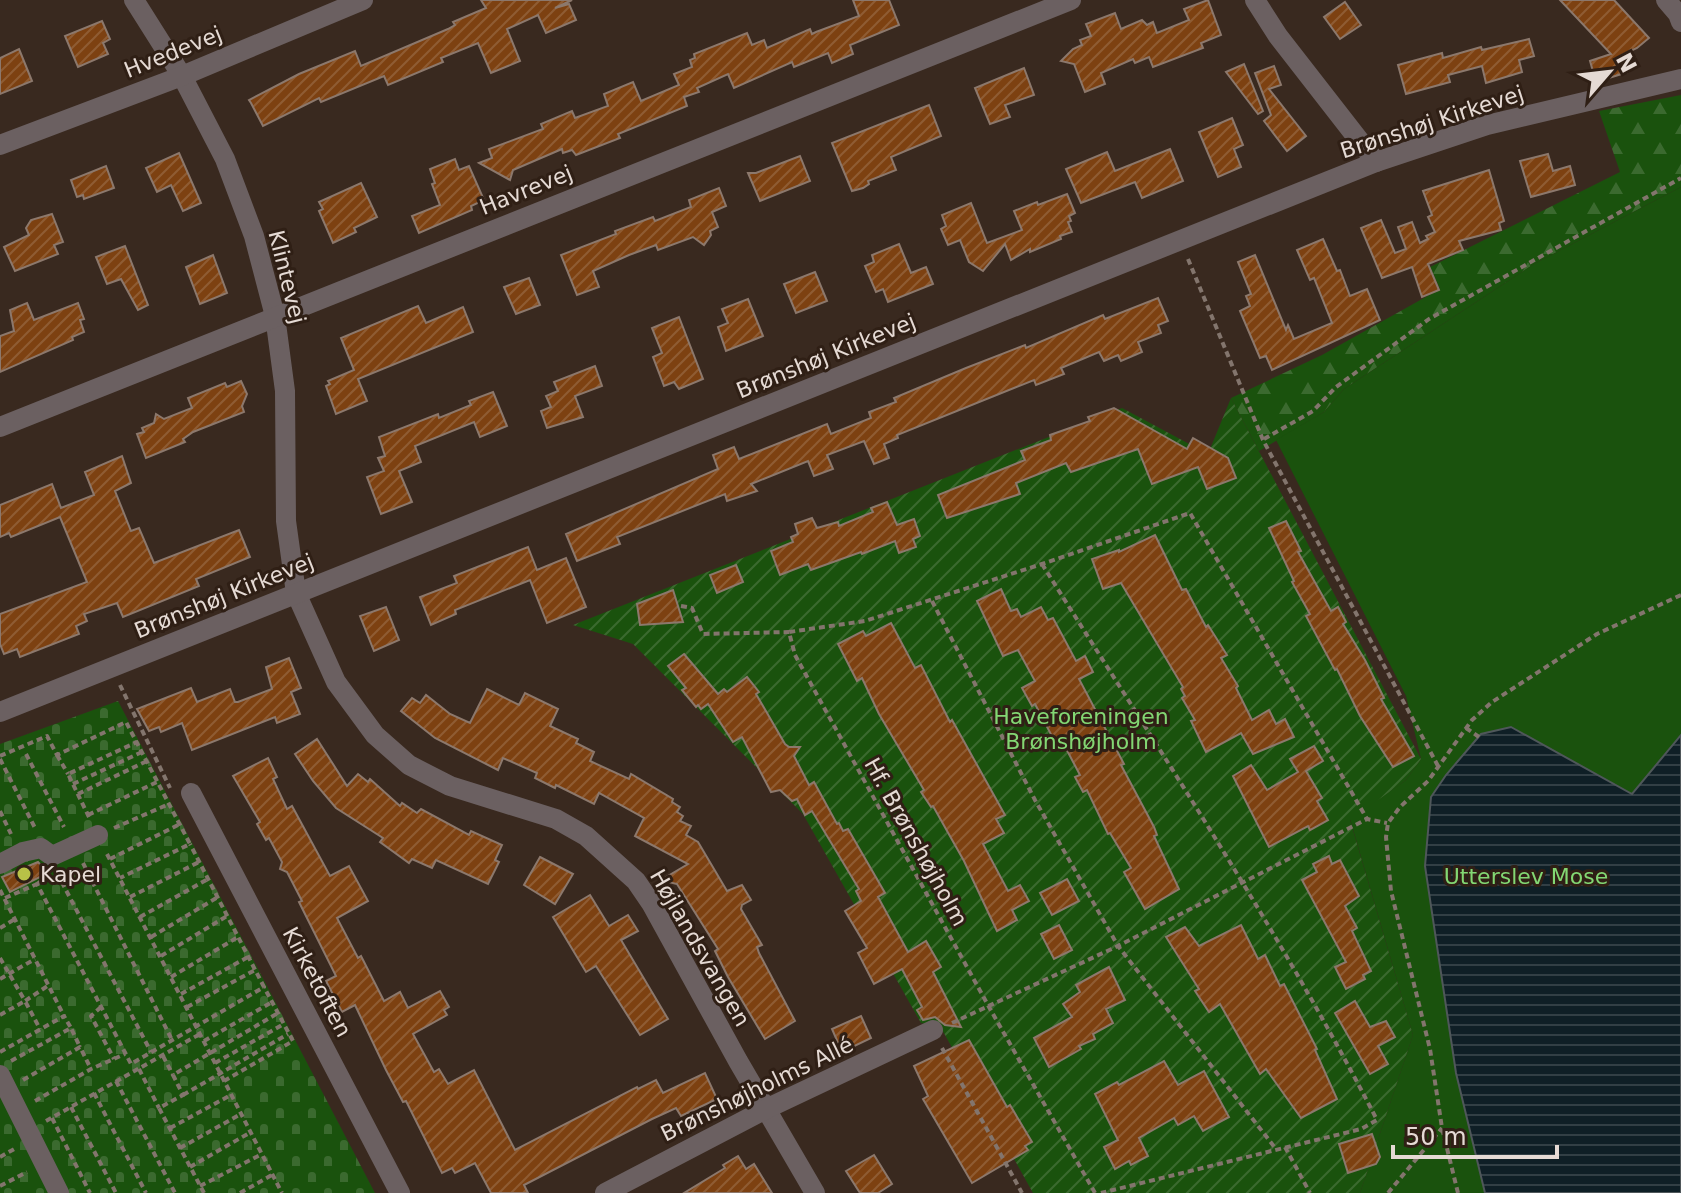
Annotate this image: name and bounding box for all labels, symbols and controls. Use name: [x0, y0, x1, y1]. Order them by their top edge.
street label: Hvedevej: [120, 21, 226, 83]
north arrow: [1569, 32, 1649, 112]
text: N: [1611, 49, 1642, 77]
street label: Brønshøj Kirkevej: [1337, 81, 1527, 163]
street label: Havrevej: [476, 160, 576, 220]
street label: Klintevej: [263, 228, 311, 326]
street label: Brønshøj Kirkevej: [733, 309, 919, 403]
street label: Brønshøj Kirkevej: [131, 549, 317, 643]
park label: Haveforeningen Brønshøjholm: [993, 704, 1169, 754]
street label: Hf. Brønshøjholm: [859, 754, 973, 930]
place label: Kapel: [40, 862, 101, 887]
park label: Utterslev Mose: [1444, 864, 1608, 889]
marker: Kapel: [15, 865, 33, 883]
street label: Højlandsvangen: [645, 865, 755, 1031]
street label: Kirketoften: [278, 923, 356, 1041]
street label: Brønshøjholms Allé: [657, 1032, 857, 1146]
scale bar: [1393, 1109, 1557, 1159]
text: 50 m: [1405, 1123, 1467, 1151]

